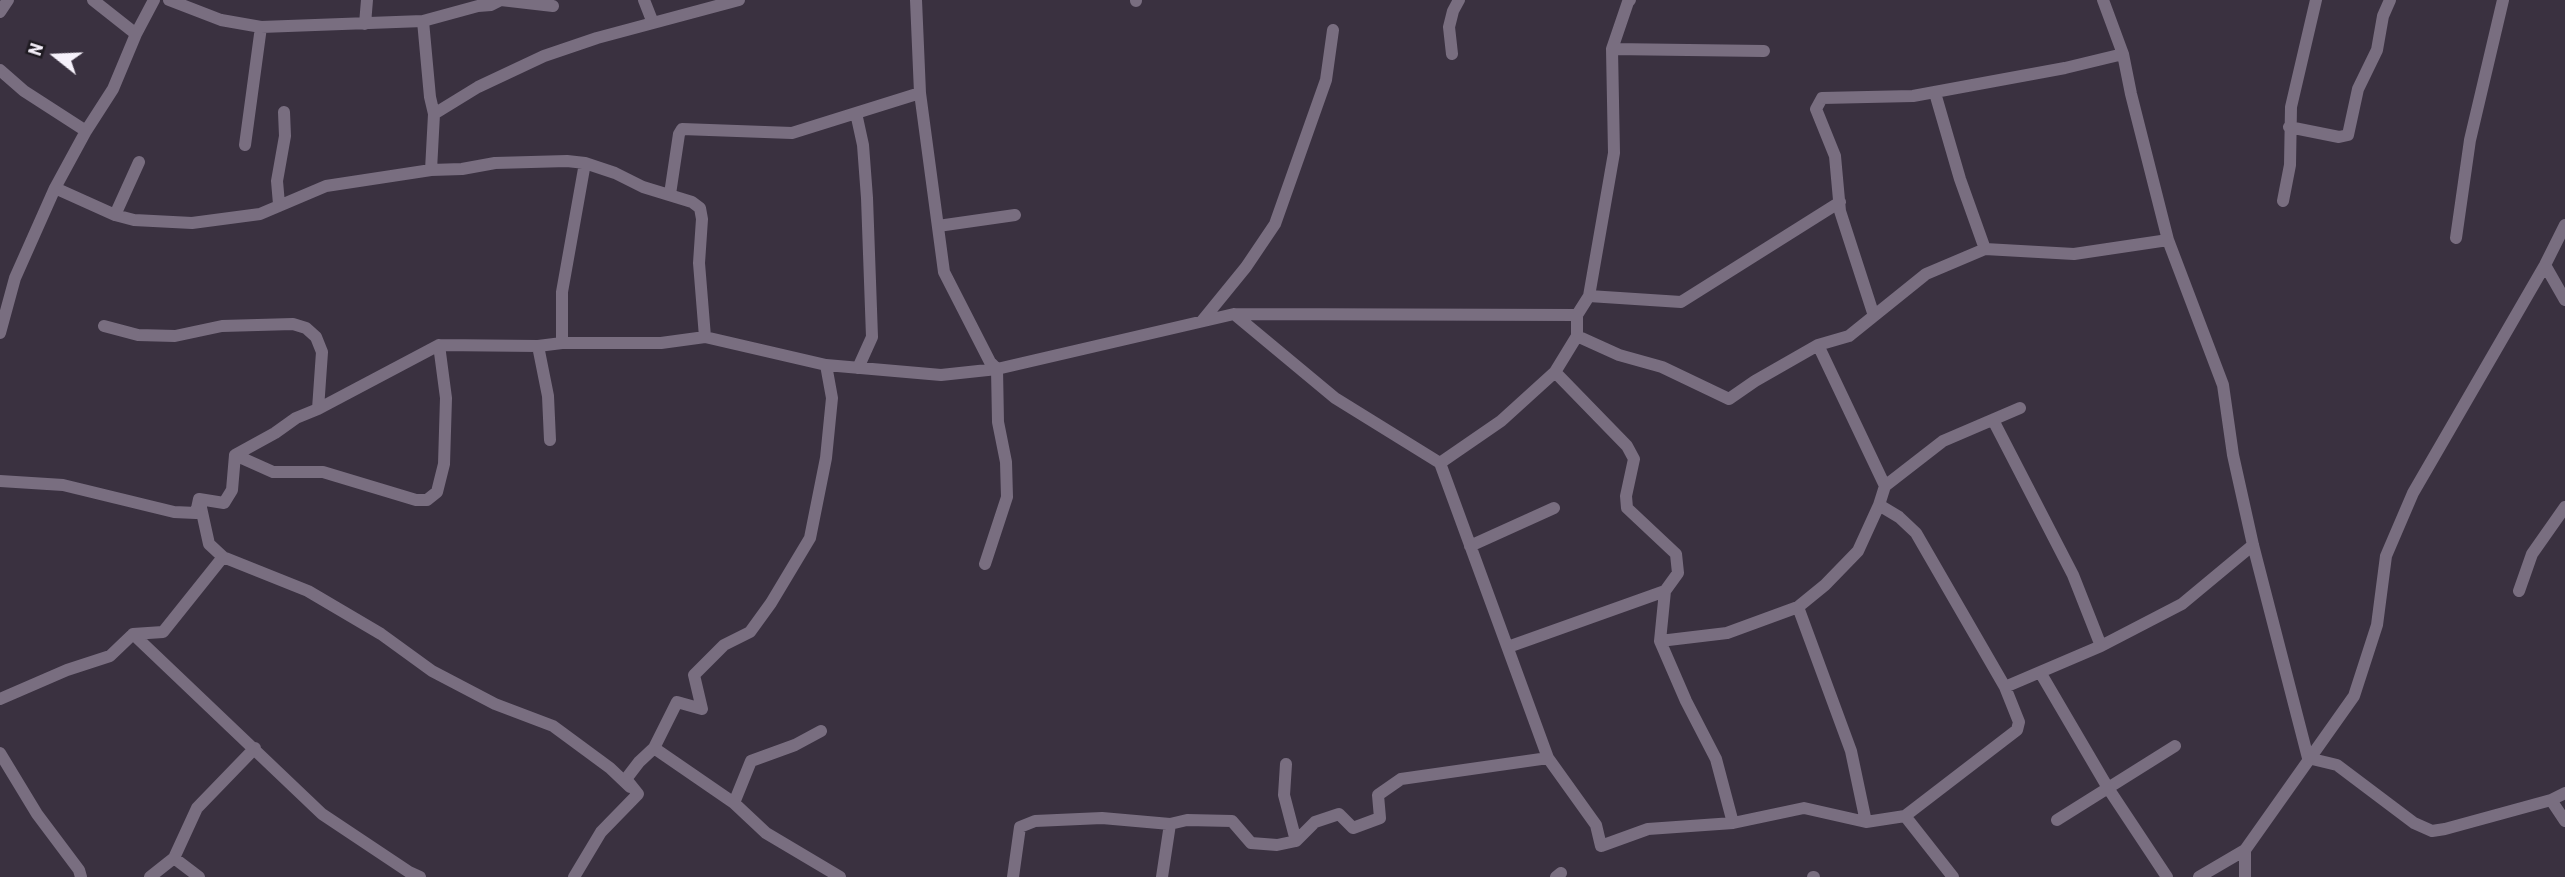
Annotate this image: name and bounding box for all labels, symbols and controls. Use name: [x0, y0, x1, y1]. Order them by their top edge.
north arrow: [21, 21, 91, 91]
text: N: [23, 40, 48, 58]

